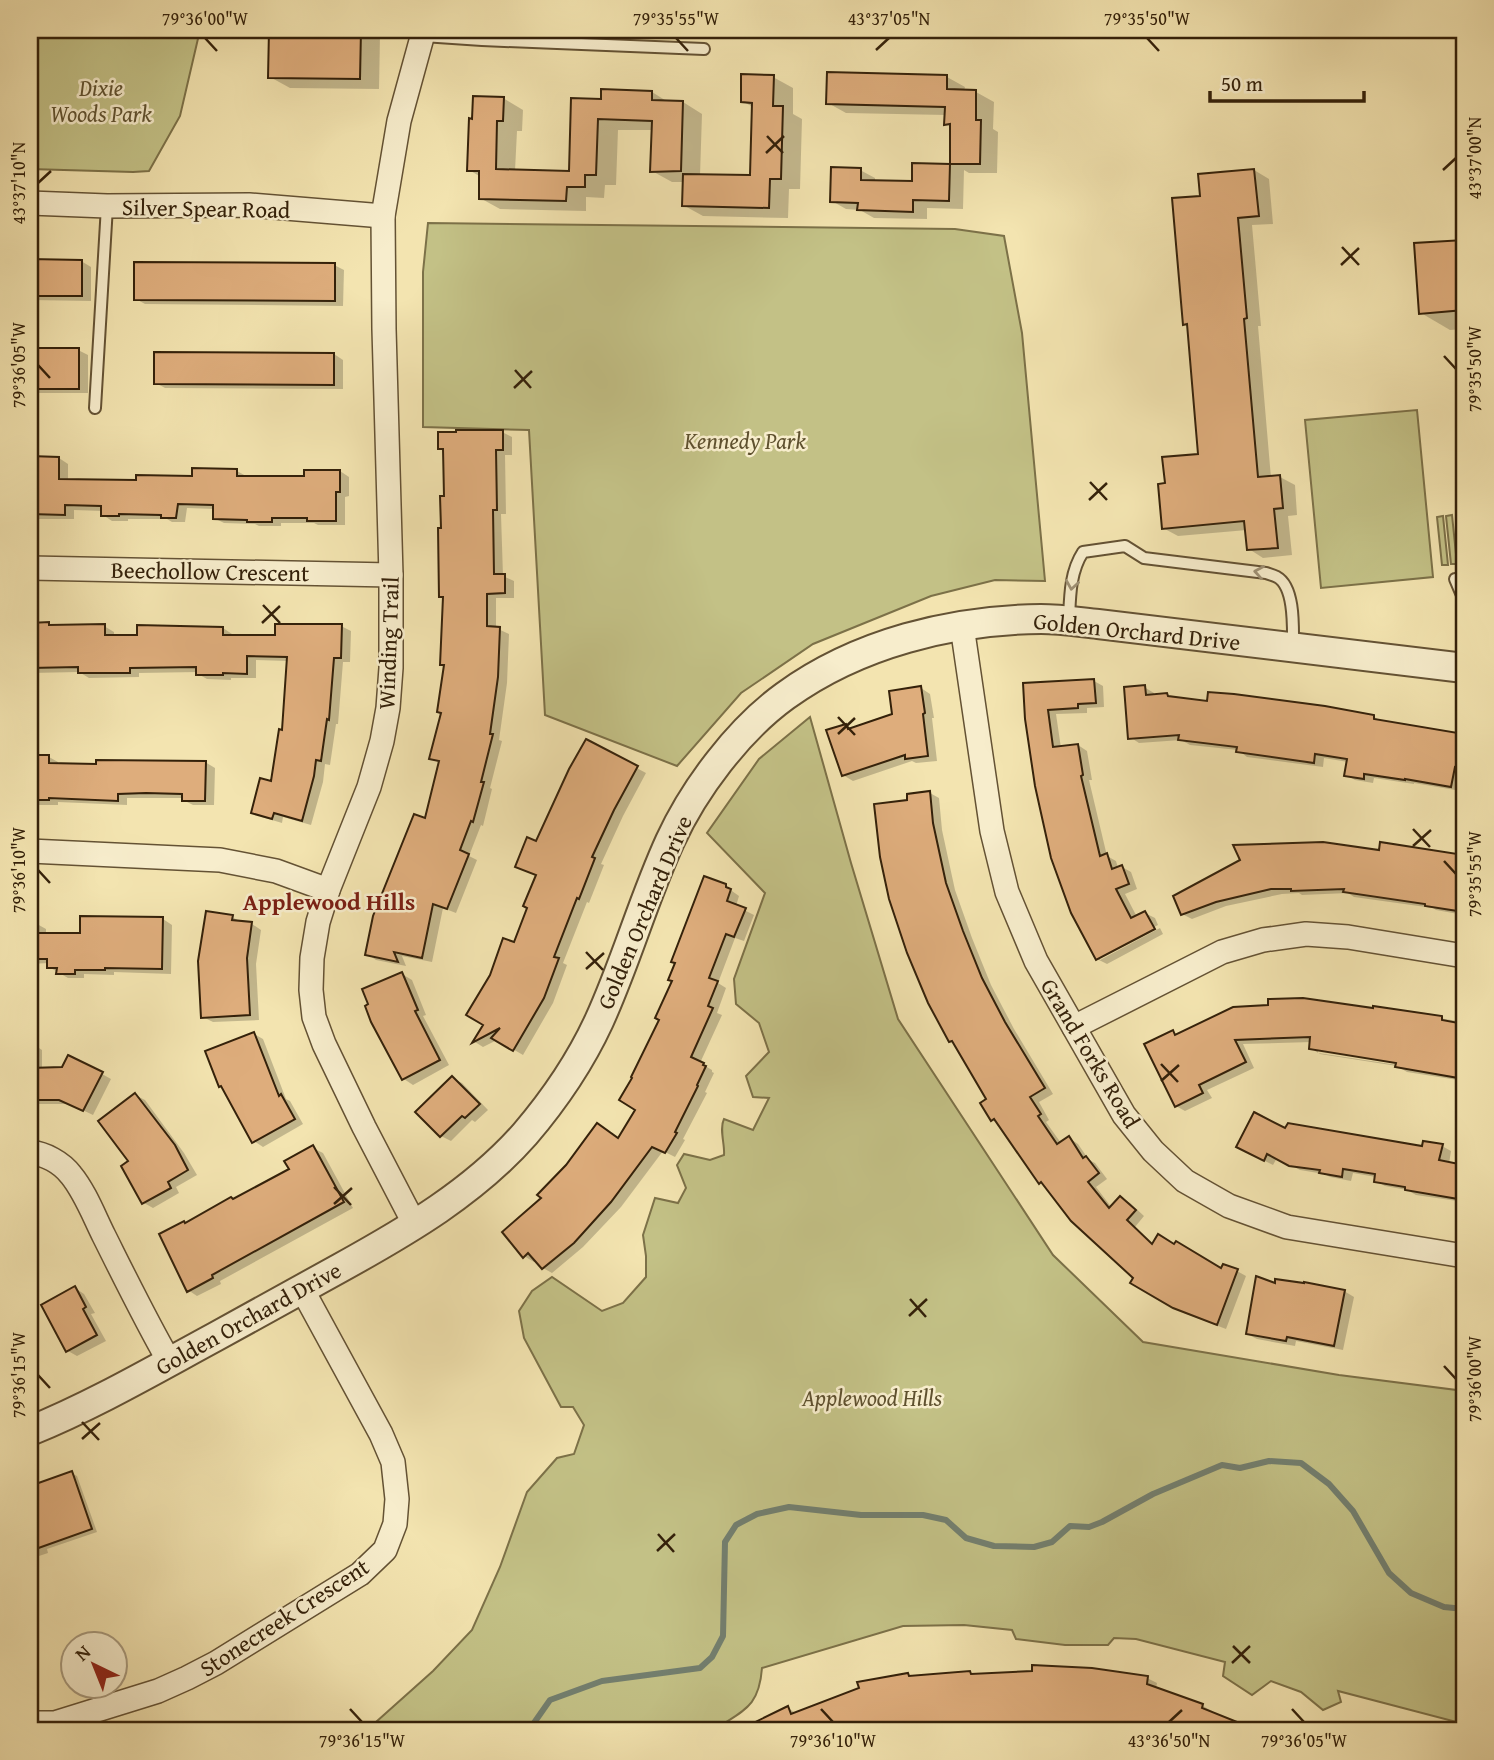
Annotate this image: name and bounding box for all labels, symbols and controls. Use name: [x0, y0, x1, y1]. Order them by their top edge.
text: 79°36'00"W: [162, 5, 249, 32]
text: 79°35'55"W: [633, 5, 720, 32]
text: 43°37'05"N: [848, 5, 931, 32]
text: 79°35'50"W: [1104, 5, 1191, 32]
scale bar: [1210, 60, 1364, 104]
text: 50 m: [1221, 68, 1263, 99]
park label: Dixie Woods Park: [50, 71, 152, 130]
text: 43°37'00"N: [1461, 116, 1488, 199]
text: 43°37'10"N: [5, 141, 32, 224]
street label: Silver Spear Road: [122, 190, 291, 226]
text: 79°36'05"W: [5, 321, 32, 408]
text: 79°35'50"W: [1461, 325, 1488, 412]
park label: Kennedy Park: [683, 424, 806, 457]
street label: Beechollow Crescent: [111, 553, 309, 589]
one-way arrow: [1253, 565, 1265, 580]
street label: Winding Trail: [369, 576, 407, 710]
one-way arrow: [1064, 579, 1079, 591]
street label: Golden Orchard Drive: [1032, 604, 1242, 658]
street label: Golden Orchard Drive: [588, 810, 700, 1014]
text: 79°36'10"W: [5, 826, 32, 913]
text: 79°35'55"W: [1461, 830, 1488, 917]
district label: Applewood Hills: [243, 884, 415, 919]
street label: Grand Forks Road: [1033, 972, 1149, 1135]
street label: Golden Orchard Drive: [149, 1253, 347, 1383]
text: 79°36'15"W: [5, 1331, 32, 1418]
text: 79°36'00"W: [1461, 1335, 1488, 1422]
park label: Applewood Hills: [801, 1381, 943, 1414]
street label: Stonecreek Crescent: [193, 1550, 375, 1684]
north arrow: [60, 1630, 130, 1700]
text: N: [68, 1638, 97, 1667]
text: 79°36'15"W: [319, 1727, 406, 1754]
text: 79°36'10"W: [790, 1727, 877, 1754]
text: 43°36'50"N: [1128, 1727, 1211, 1754]
text: 79°36'05"W: [1261, 1727, 1348, 1754]

